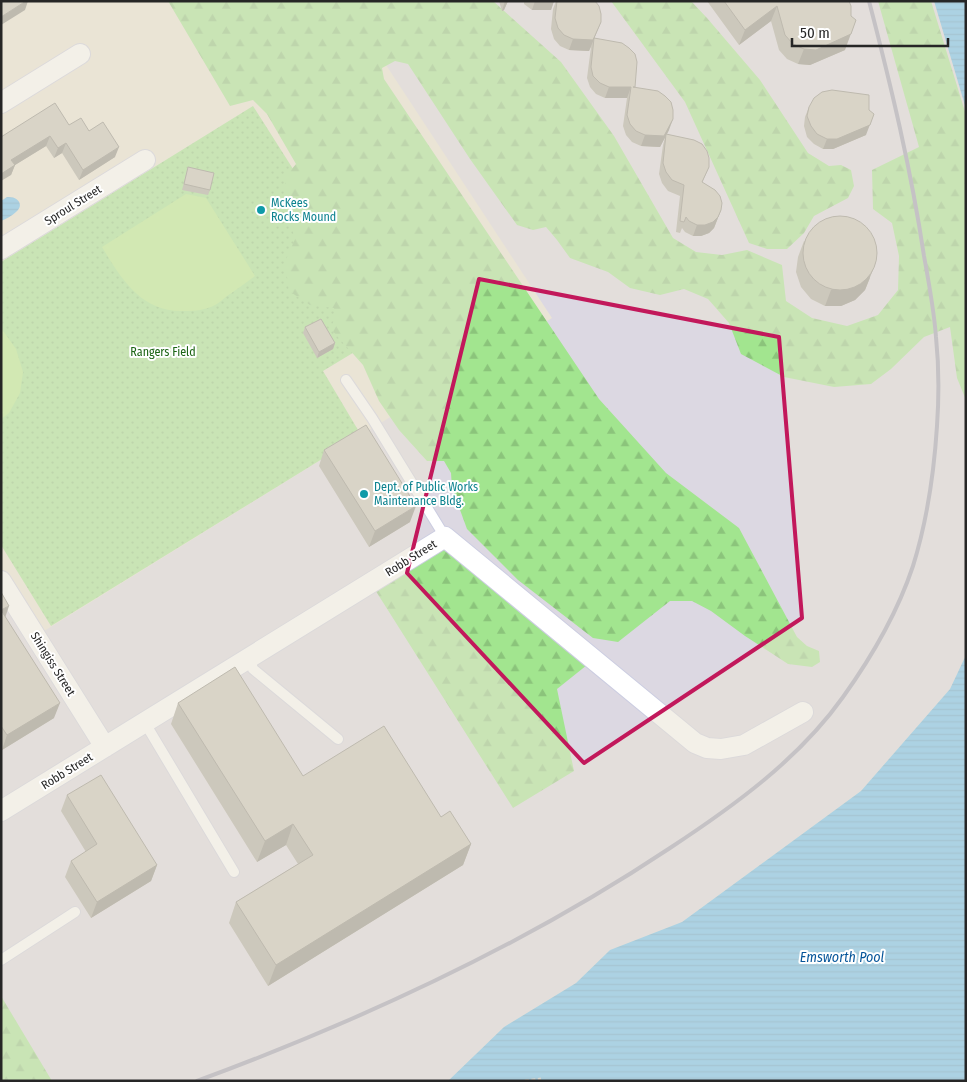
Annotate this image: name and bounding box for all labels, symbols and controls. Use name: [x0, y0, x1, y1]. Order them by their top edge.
scale bar: [792, 15, 948, 47]
text: 50 m: [800, 24, 830, 42]
street label: Sproul Street: [42, 182, 104, 228]
place label: McKees Rocks Mound: [271, 196, 336, 224]
marker: McKees Rocks Mound: [255, 204, 267, 216]
park label: Rangers Field: [130, 345, 196, 359]
place label: Dept. of Public Works Maintenance Bldg.: [374, 480, 478, 508]
marker: Dept. of Public Works Maintenance Bldg.: [358, 488, 370, 500]
street label: Robb Street: [383, 537, 439, 579]
street label: Shingiss Street: [28, 629, 78, 699]
street label: Robb Street: [39, 750, 95, 792]
water label: Emsworth Pool: [800, 949, 885, 966]

